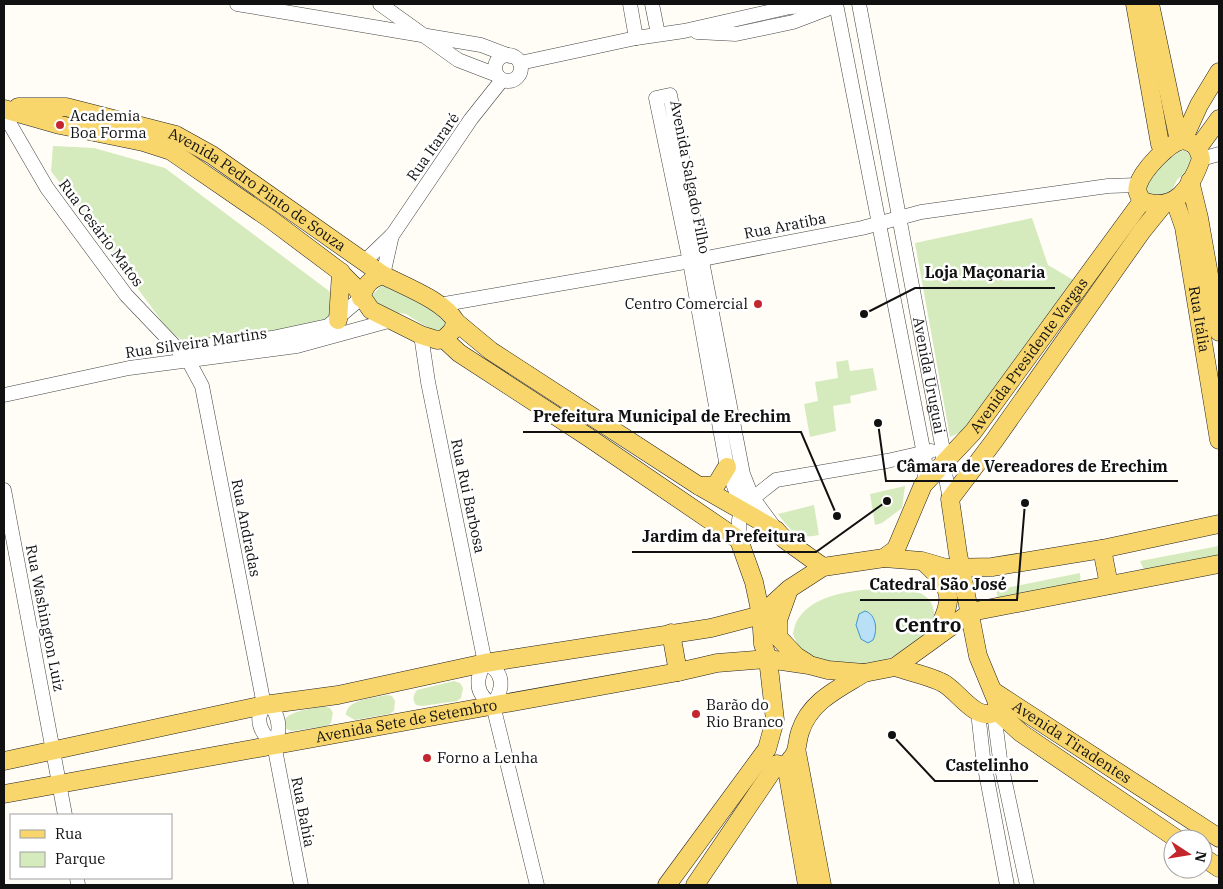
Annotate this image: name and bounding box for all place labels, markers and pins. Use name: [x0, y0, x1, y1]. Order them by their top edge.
place label: Academia Boa Forma: [70, 106, 147, 142]
marker: Academia Boa Forma: [54, 119, 66, 131]
callout: Loja Maçonaria: [915, 257, 1055, 288]
place label: Centro Comercial: [625, 294, 748, 313]
marker: Centro Comercial: [752, 298, 764, 310]
callout: Prefeitura Municipal de Erechim: [523, 401, 801, 432]
callout: Câmara de Vereadores de Erechim: [886, 450, 1178, 481]
callout: Jardim da Prefeitura: [632, 521, 816, 552]
callout: Catedral São José: [860, 569, 1017, 600]
place label: Barão do Rio Branco: [706, 695, 783, 731]
marker: Barão do Rio Branco: [690, 708, 702, 720]
place label: Forno a Lenha: [437, 748, 538, 767]
callout: Castelinho: [935, 750, 1038, 781]
marker: Forno a Lenha: [421, 752, 433, 764]

